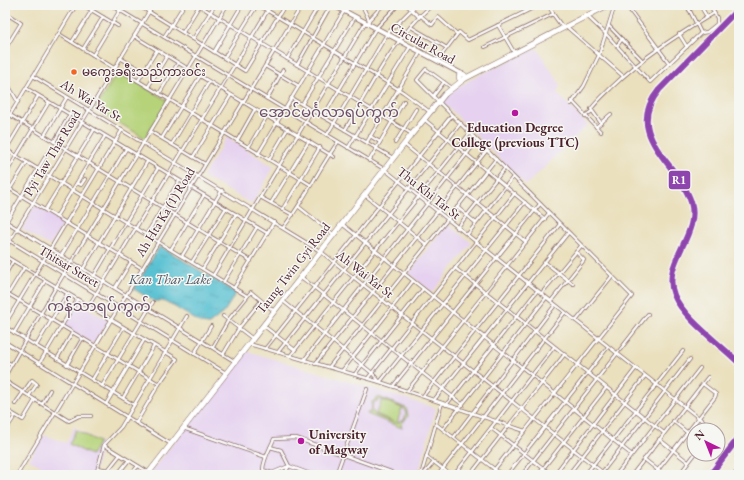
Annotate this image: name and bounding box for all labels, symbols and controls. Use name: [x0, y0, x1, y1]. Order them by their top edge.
street label: Circular Road: [388, 18, 459, 68]
place label: မကွေးခရီးသည်ကားဝင်း: [82, 63, 206, 82]
marker: မကွေးခရီးသည်ကားဝင်း: [69, 67, 79, 77]
street label: Ah Wai Yar St: [56, 75, 125, 125]
district label: အောင်မင်္ဂလာရပ်ကွက်: [259, 102, 399, 124]
street label: Pyi Taw Thar Road: [20, 107, 85, 199]
marker: Education Degree College (previous TTC): [510, 108, 520, 118]
place label: Education Degree College (previous TTC): [451, 119, 579, 151]
street label: Thu Khi Tar St: [394, 163, 464, 223]
street label: Ah Hta Ka (1) Road: [131, 164, 199, 261]
line badge: R1: [668, 170, 691, 190]
text: R1: [672, 173, 686, 187]
street label: Taung Twin Gyi Road: [252, 218, 334, 317]
street label: Thitsar Street: [36, 241, 102, 291]
street label: Ah Wai Yar St: [332, 246, 397, 302]
water label: Kan Thar Lake: [128, 270, 212, 288]
district label: ကန်သာရပ်ကွက်: [47, 296, 151, 318]
north arrow: [686, 422, 726, 462]
place label: University of Magway: [309, 426, 369, 458]
text: N: [691, 426, 707, 443]
marker: University of Magway: [296, 436, 306, 446]

